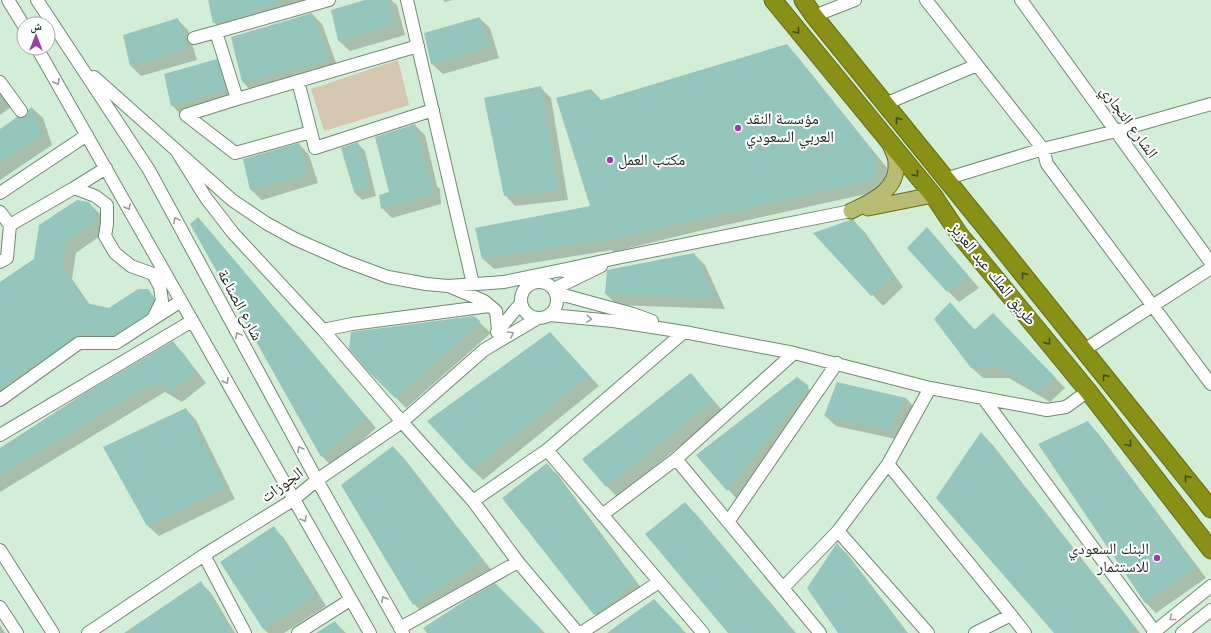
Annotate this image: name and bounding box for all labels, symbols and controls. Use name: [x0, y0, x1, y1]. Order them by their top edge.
north arrow: [16, 16, 56, 56]
text: ش: [30, 18, 42, 35]
one-way arrow: [793, 26, 800, 33]
one-way arrow: [52, 78, 60, 85]
street label: الشارع التجاري: [1094, 80, 1164, 164]
place label: مؤسسة النقد العربي السعودي: [746, 107, 834, 149]
one-way arrow: [896, 118, 903, 125]
marker: مؤسسة النقد العربي السعودي: [733, 123, 743, 133]
place label: مكتب العمل: [618, 148, 685, 172]
marker: مكتب العمل: [605, 155, 615, 165]
one-way arrow: [911, 169, 918, 177]
one-way arrow: [123, 203, 130, 210]
street label: طريق الملك عبد العزيز: [943, 216, 1042, 331]
one-way arrow: [174, 217, 181, 224]
street label: شارع الصناعة: [211, 265, 269, 345]
one-way arrow: [1022, 273, 1029, 280]
one-way arrow: [586, 314, 592, 323]
one-way arrow: [235, 331, 243, 339]
one-way arrow: [507, 331, 514, 339]
one-way arrow: [1043, 337, 1050, 345]
one-way arrow: [1103, 374, 1110, 382]
one-way arrow: [221, 377, 229, 384]
one-way arrow: [1124, 439, 1131, 446]
one-way arrow: [297, 446, 304, 453]
street label: الجوزات: [256, 461, 308, 509]
one-way arrow: [1184, 476, 1191, 483]
one-way arrow: [299, 515, 306, 522]
place label: البنك السعودي للاستثمار: [1068, 537, 1149, 579]
marker: البنك السعودي للاستثمار: [1152, 553, 1162, 563]
one-way arrow: [381, 596, 388, 603]
one-way arrow: [1169, 614, 1176, 621]

